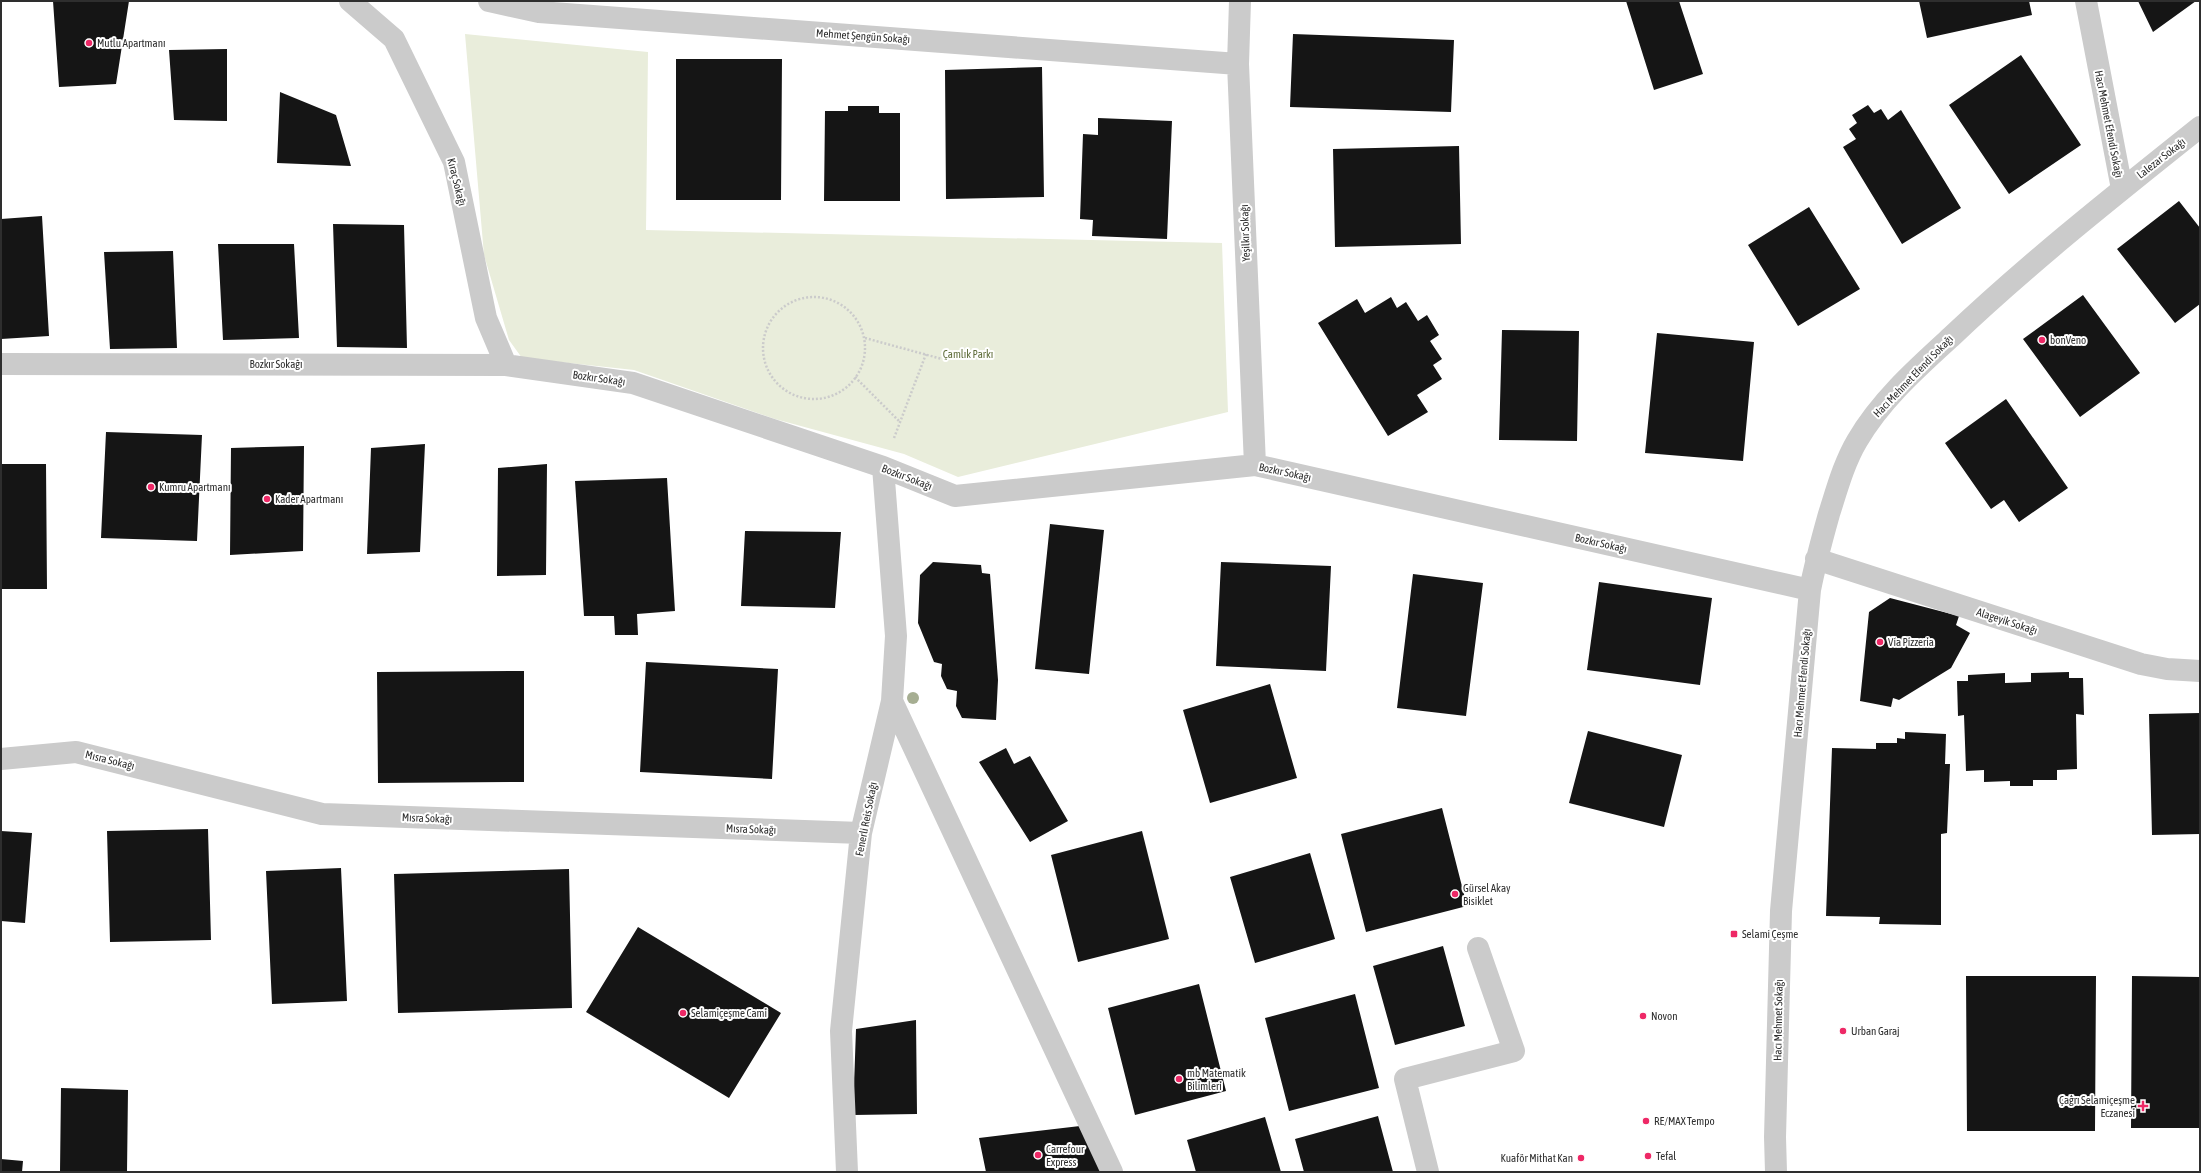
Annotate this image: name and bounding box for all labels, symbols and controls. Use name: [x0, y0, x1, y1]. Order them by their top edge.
street label: Mehmet Şengün Sokağı: [816, 27, 910, 45]
place label: Mutlu Apartmanı: [97, 37, 166, 49]
marker: Mutlu Apartmanı: [84, 38, 94, 48]
street label: Hacı Mehmet Efendi Sokağı: [2093, 69, 2125, 179]
street label: Lalezar Sokağı: [2134, 135, 2188, 181]
street label: Kıraç Sokağı: [445, 157, 469, 207]
street label: Yeşilkır Sokağı: [1238, 204, 1252, 262]
street label: Hacı Mehmet Efendi Sokağı: [1871, 333, 1955, 419]
place label: bonVeno: [2050, 334, 2086, 346]
marker: bonVeno: [2037, 335, 2047, 345]
park label: Çamlık Parkı: [943, 348, 993, 360]
street label: Bozkır Sokağı: [249, 358, 303, 370]
street label: Bozkır Sokağı: [572, 368, 626, 388]
street label: Bozkır Sokağı: [1258, 461, 1312, 483]
street label: Bozkır Sokağı: [880, 462, 934, 492]
place label: Kumru Apartmanı: [159, 481, 231, 493]
marker: Kumru Apartmanı: [146, 482, 156, 492]
place label: Kader Apartmanı: [275, 493, 343, 505]
marker: Kader Apartmanı: [262, 494, 272, 504]
street label: Bozkır Sokağı: [1574, 531, 1628, 555]
street label: Alageyik Sokağı: [1975, 606, 2039, 636]
street label: Hacı Mehmet Efendi Sokağı: [1791, 628, 1813, 738]
place label: Via Pizzeria: [1888, 636, 1934, 648]
marker: Via Pizzeria: [1875, 637, 1885, 647]
street label: Mısra Sokağı: [84, 748, 136, 772]
street label: Fenerli Reis Sokağı: [853, 781, 879, 857]
street label: Mısra Sokağı: [402, 811, 452, 825]
street label: Mısra Sokağı: [726, 822, 776, 836]
place label: Gürsel Akay Bisiklet: [1463, 882, 1511, 907]
marker: Gürsel Akay Bisiklet: [1450, 889, 1460, 899]
place label: Selami Çeşme: [1742, 928, 1798, 940]
marker: Selami Çeşme: [1729, 929, 1739, 939]
street label: Hacı Mehmet Sokağı: [1771, 979, 1785, 1061]
place label: Selamiçeşme Cami: [691, 1007, 767, 1019]
marker: Selamiçeşme Cami: [678, 1008, 688, 1018]
place label: Novon: [1651, 1010, 1677, 1022]
marker: Novon: [1638, 1011, 1648, 1021]
place label: Urban Garaj: [1851, 1025, 1900, 1037]
marker: Urban Garaj: [1838, 1026, 1848, 1036]
place label: mb Matematik Bilimleri: [1187, 1067, 1246, 1092]
marker: mb Matematik Bilimleri: [1174, 1074, 1184, 1084]
place label: Çağrı Selamiçeşme Eczanesi: [2059, 1094, 2135, 1119]
marker: Çağrı Selamiçeşme Eczanesi: [2138, 1101, 2148, 1111]
place label: RE/MAX Tempo: [1654, 1115, 1715, 1127]
marker: RE/MAX Tempo: [1641, 1116, 1651, 1126]
place label: Carrefour Express: [1046, 1143, 1085, 1168]
marker: Carrefour Express: [1033, 1150, 1043, 1160]
place label: Tefal: [1656, 1150, 1676, 1162]
marker: Tefal: [1643, 1151, 1653, 1161]
place label: Kuaför Mithat Kan: [1501, 1152, 1573, 1164]
marker: Kuaför Mithat Kan: [1576, 1153, 1586, 1163]

